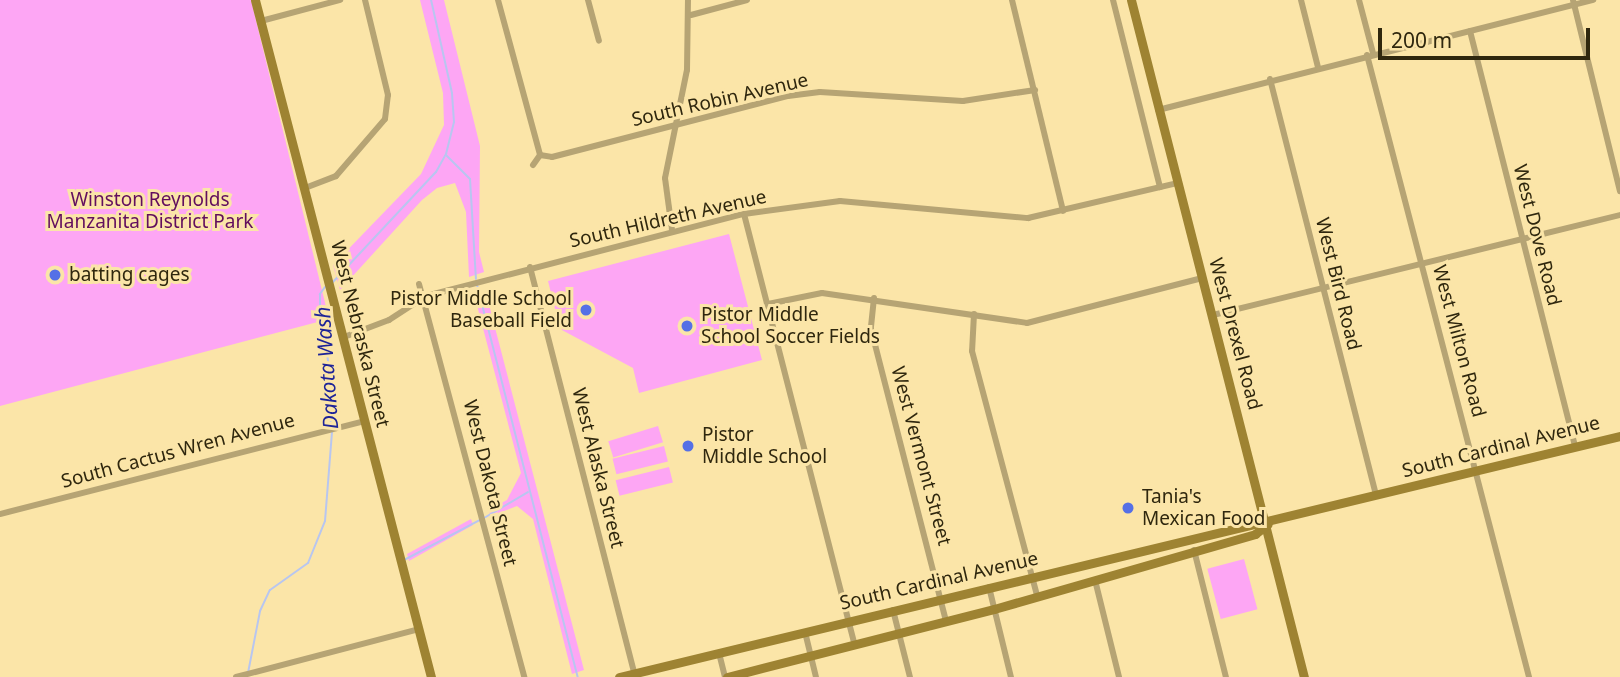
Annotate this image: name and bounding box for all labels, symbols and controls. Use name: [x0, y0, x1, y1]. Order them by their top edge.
scale bar: [1382, 14, 1594, 58]
text: 200 m: [1391, 26, 1452, 54]
street label: South Robin Avenue: [629, 69, 811, 131]
street label: West Dove Road: [1508, 162, 1566, 308]
street label: South Hildreth Avenue: [567, 185, 769, 253]
park label: Winston Reynolds Manzanita District Park: [47, 189, 253, 233]
street label: West Bird Road: [1310, 215, 1366, 353]
street label: West Nebraska Street: [326, 238, 394, 430]
street label: West Drexel Road: [1204, 255, 1266, 413]
street label: West Milton Road: [1428, 262, 1490, 420]
place label: batting cages: [69, 264, 190, 286]
marker: batting cages: [47, 267, 63, 283]
place label: Pistor Middle School Baseball Field: [390, 288, 572, 332]
marker: Pistor Middle School Baseball Field: [578, 302, 594, 318]
place label: Pistor Middle School Soccer Fields: [701, 304, 880, 348]
water label: Dakota Wash: [309, 306, 343, 430]
marker: Pistor Middle School Soccer Fields: [679, 318, 695, 334]
street label: West Vermont Street: [886, 364, 956, 548]
street label: West Alaska Street: [567, 385, 629, 551]
street label: West Dakota Street: [458, 397, 522, 569]
street label: South Cactus Wren Avenue: [59, 409, 297, 493]
street label: South Cardinal Avenue: [1400, 411, 1602, 483]
place label: Pistor Middle School: [702, 424, 827, 468]
marker: Pistor Middle School: [680, 438, 696, 454]
place label: Tania's Mexican Food: [1142, 486, 1266, 530]
marker: Tania's Mexican Food: [1120, 500, 1136, 516]
street label: South Cardinal Avenue: [838, 547, 1040, 615]

